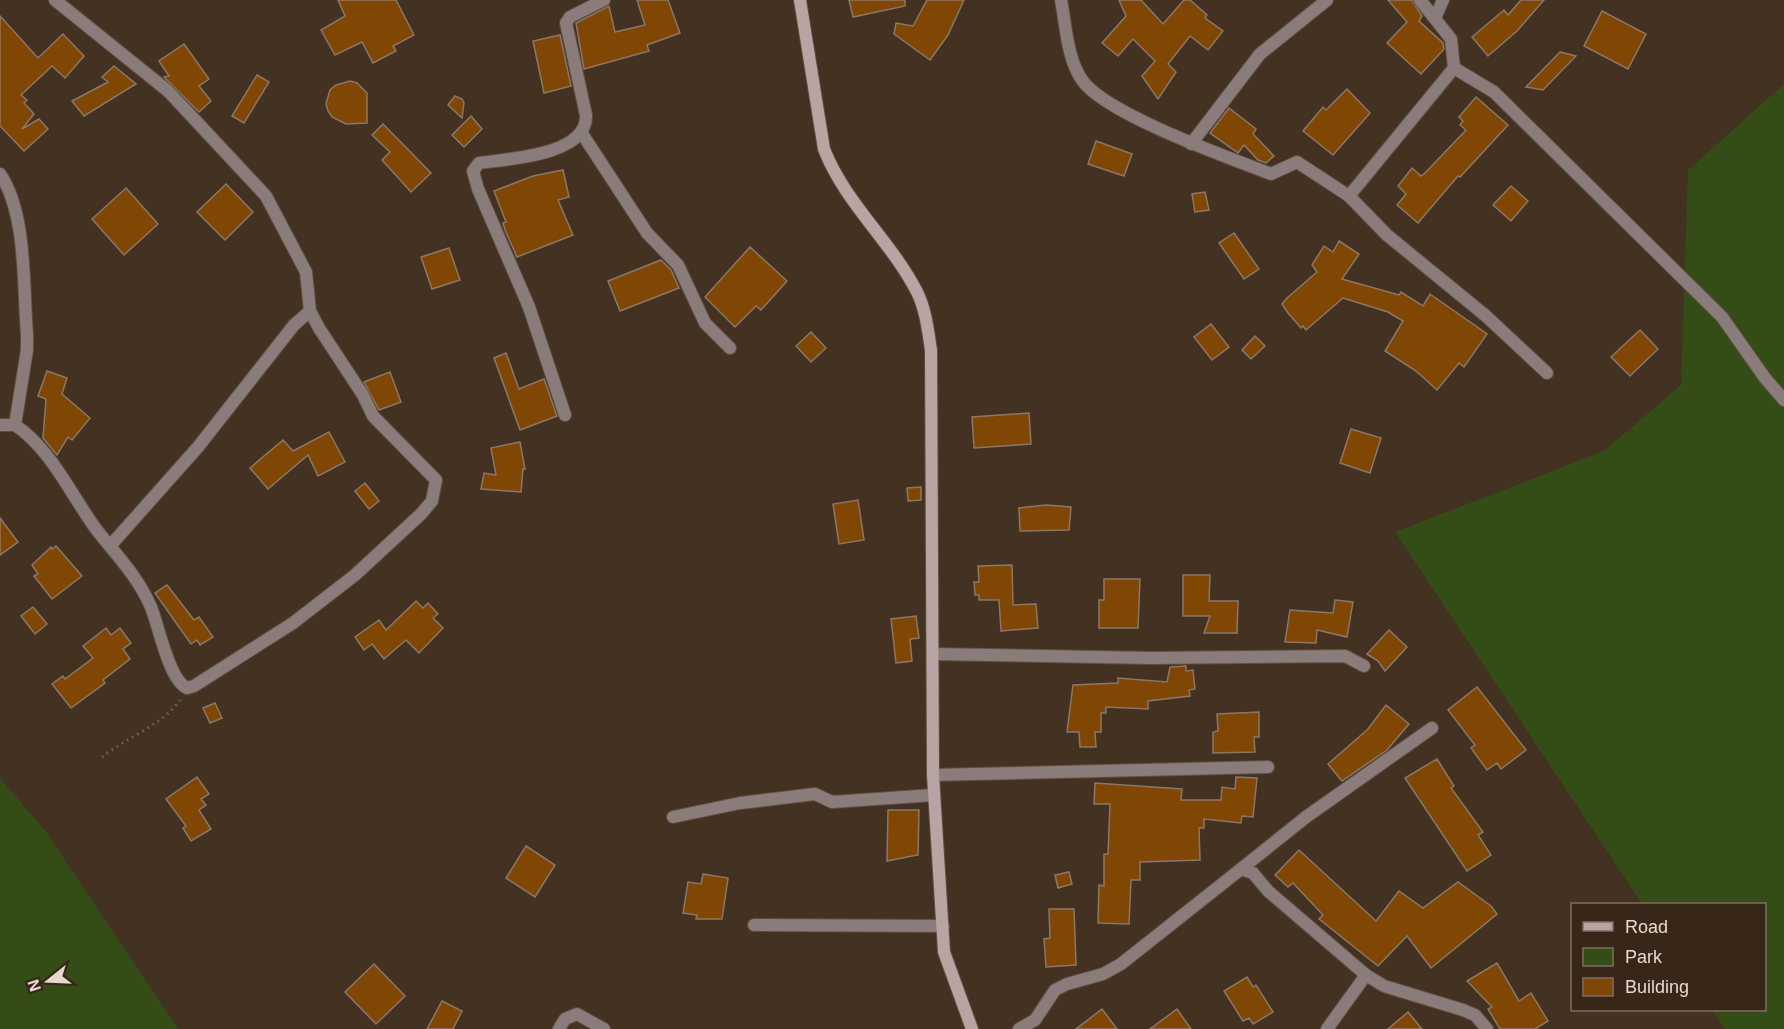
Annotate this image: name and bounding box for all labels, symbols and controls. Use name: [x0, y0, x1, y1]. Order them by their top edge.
legend: [1571, 903, 1766, 1011]
text: Road: [1625, 917, 1668, 937]
text: Park: [1625, 947, 1663, 967]
north arrow: [18, 951, 78, 1011]
text: N: [24, 977, 44, 994]
text: Building: [1625, 977, 1689, 997]

